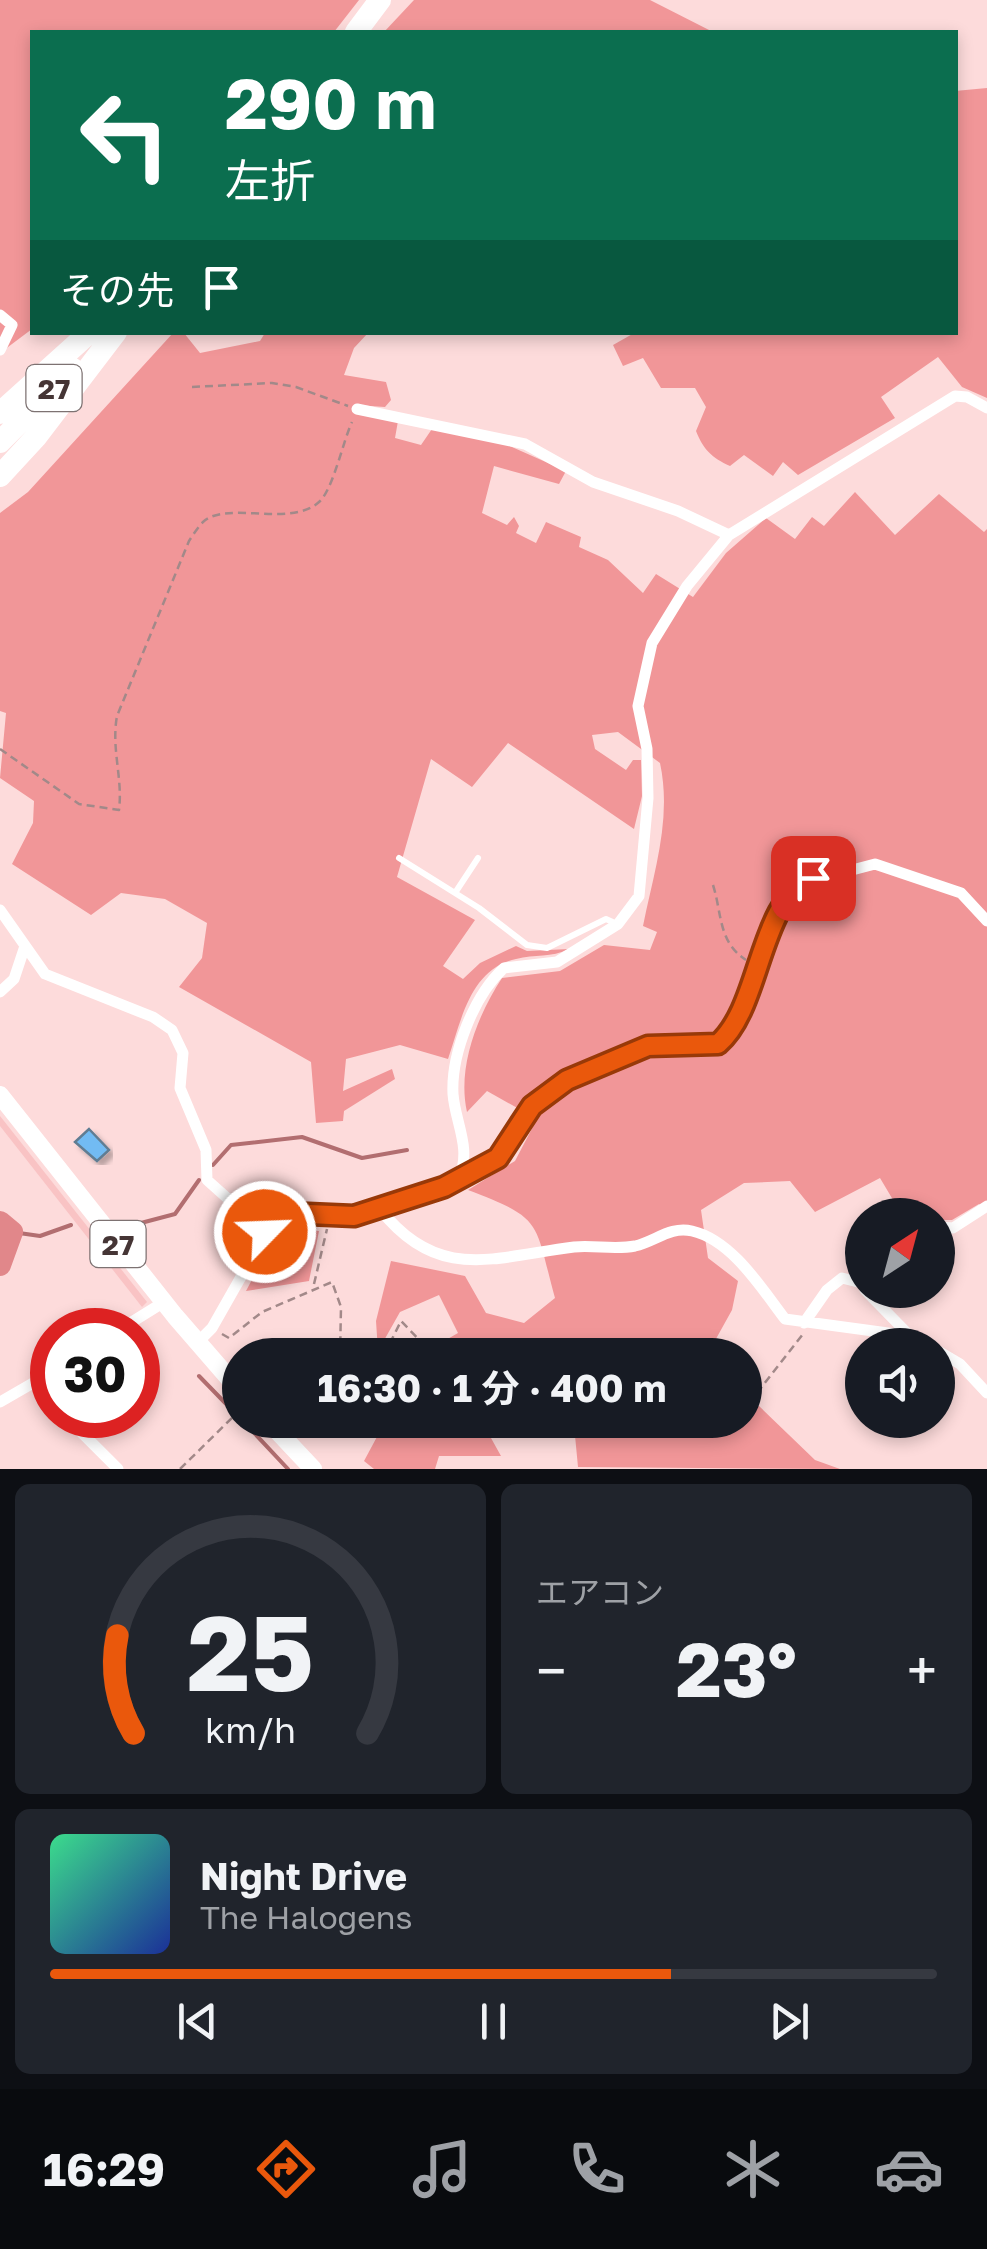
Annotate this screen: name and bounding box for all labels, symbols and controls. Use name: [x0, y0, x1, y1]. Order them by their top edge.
text: 290 m: [225, 60, 436, 144]
icon: left: [60, 70, 190, 200]
text: 左折: [225, 153, 315, 207]
icon: arrive: [194, 260, 249, 315]
text: その先: [60, 267, 174, 312]
road number: 27: [27, 365, 82, 411]
pin: [771, 836, 856, 921]
icon: arrive: [786, 851, 841, 906]
position arrow: [213, 1180, 317, 1284]
north arrow: [845, 1198, 955, 1308]
map controls: [845, 1198, 955, 1438]
road number: 27: [90, 1221, 146, 1267]
speed limit sign: 30: [30, 1308, 160, 1438]
button: sound: [845, 1328, 955, 1438]
text: 16:30 · 1 分 · 400 m: [317, 1365, 667, 1410]
text: エアコン: [536, 1573, 664, 1611]
text: 25: [187, 1589, 314, 1714]
text: 23°: [676, 1623, 797, 1714]
text: −: [536, 1637, 566, 1703]
text: +: [907, 1637, 937, 1703]
text: km/h: [205, 1708, 296, 1751]
text: Night Drive: [200, 1853, 407, 1898]
text: The Halogens: [200, 1898, 412, 1936]
icon: previous: [170, 1994, 225, 2049]
icon: pause: [466, 1994, 521, 2049]
icon: next: [762, 1994, 817, 2049]
icon: directions: [251, 2134, 321, 2204]
icon: music: [407, 2134, 477, 2204]
icon: phone: [562, 2134, 632, 2204]
icon: climate: [718, 2134, 788, 2204]
icon: car: [874, 2134, 944, 2204]
text: 16:29: [43, 2142, 165, 2196]

